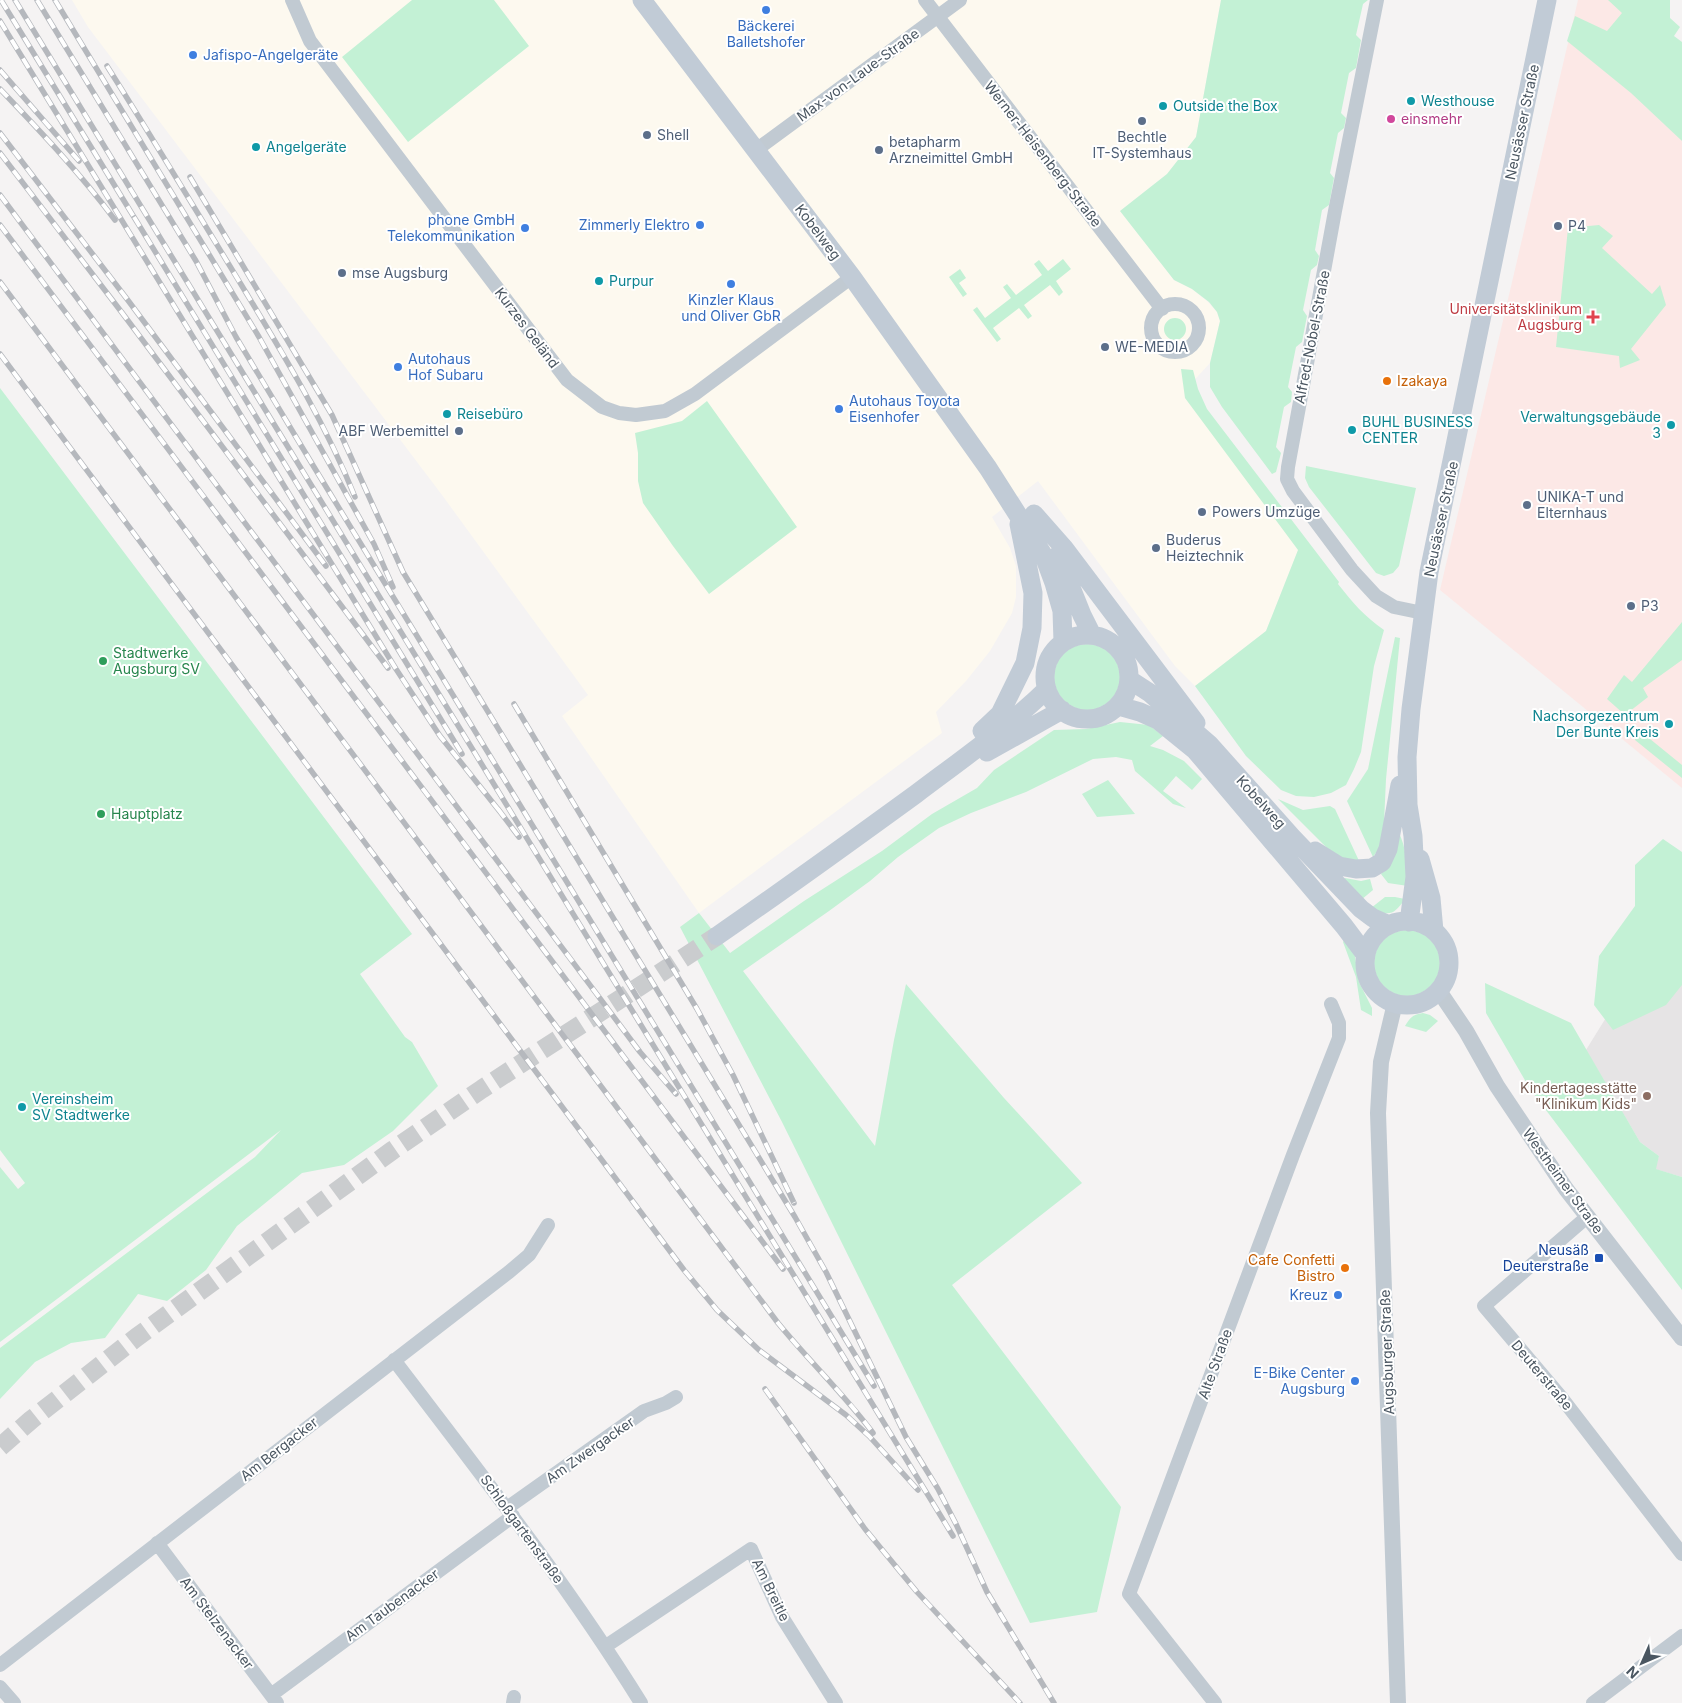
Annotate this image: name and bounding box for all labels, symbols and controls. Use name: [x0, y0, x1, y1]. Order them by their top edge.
marker: Bäckerei Balletshofer: [760, 4, 772, 16]
place label: Bäckerei Balletshofer: [727, 17, 805, 50]
street label: Max-von-Laue-Straße: [793, 24, 922, 125]
place label: Jafispo-Angelgeräte: [203, 46, 338, 63]
marker: Jafispo-Angelgeräte: [187, 49, 199, 61]
street label: Neusässer Straße: [1501, 62, 1542, 181]
street label: Werner-Heisenberg-Straße: [981, 77, 1106, 230]
place label: Westhouse: [1421, 92, 1495, 109]
marker: Westhouse: [1405, 95, 1417, 107]
place label: Outside the Box: [1173, 97, 1278, 114]
marker: Outside the Box: [1157, 100, 1169, 112]
place label: einsmehr: [1401, 110, 1462, 127]
marker: einsmehr: [1385, 113, 1397, 125]
marker: Bechtle IT-Systemhaus: [1136, 115, 1148, 127]
place label: Shell: [657, 126, 689, 143]
place label: Bechtle IT-Systemhaus: [1092, 128, 1192, 161]
marker: Shell: [641, 129, 653, 141]
place label: betapharm Arzneimittel GmbH: [889, 133, 1013, 166]
place label: Angelgeräte: [266, 138, 347, 155]
marker: Angelgeräte: [250, 141, 262, 153]
marker: betapharm Arzneimittel GmbH: [873, 144, 885, 156]
street label: Kobelweg: [792, 200, 845, 263]
place label: phone GmbH Telekommunikation: [387, 211, 515, 244]
place label: Zimmerly Elektro: [579, 216, 690, 233]
place label: P4: [1568, 217, 1586, 234]
marker: Zimmerly Elektro: [694, 219, 706, 231]
marker: P4: [1552, 220, 1564, 232]
marker: phone GmbH Telekommunikation: [519, 222, 531, 234]
place label: mse Augsburg: [352, 264, 448, 281]
marker: mse Augsburg: [336, 267, 348, 279]
street label: Alfred-Nobel-Straße: [1290, 269, 1333, 405]
place label: Purpur: [609, 272, 654, 289]
marker: Purpur: [593, 275, 605, 287]
marker: Kinzler Klaus und Oliver GbR: [725, 278, 737, 290]
street label: Kurzes Geländ: [492, 284, 563, 371]
place label: Kinzler Klaus und Oliver GbR: [681, 291, 781, 324]
place label: Universitätsklinikum Augsburg: [1449, 300, 1582, 333]
marker: Universitätsklinikum Augsburg: [1586, 310, 1600, 324]
place label: WE-MEDIA: [1115, 338, 1189, 355]
marker: WE-MEDIA: [1099, 341, 1111, 353]
place label: Autohaus Hof Subaru: [408, 350, 483, 383]
marker: Autohaus Hof Subaru: [392, 361, 404, 373]
place label: Izakaya: [1397, 372, 1447, 389]
marker: Izakaya: [1381, 375, 1393, 387]
place label: Autohaus Toyota Eisenhofer: [849, 392, 960, 425]
marker: Autohaus Toyota Eisenhofer: [833, 403, 845, 415]
place label: Reisebüro: [457, 405, 523, 422]
marker: Reisebüro: [441, 408, 453, 420]
place label: Verwaltungsgebäude 3: [1520, 408, 1661, 441]
place label: BUHL BUSINESS CENTER: [1362, 413, 1473, 446]
marker: Verwaltungsgebäude 3: [1665, 419, 1677, 431]
place label: ABF Werbemittel: [339, 422, 449, 439]
marker: BUHL BUSINESS CENTER: [1346, 424, 1358, 436]
marker: ABF Werbemittel: [453, 425, 465, 437]
street label: Neusässer Straße: [1420, 459, 1461, 578]
place label: UNIKA-T und Elternhaus: [1537, 488, 1624, 521]
marker: UNIKA-T und Elternhaus: [1521, 499, 1533, 511]
place label: Powers Umzüge: [1212, 503, 1320, 520]
marker: Powers Umzüge: [1196, 506, 1208, 518]
place label: Buderus Heiztechnik: [1166, 531, 1244, 564]
marker: Buderus Heiztechnik: [1150, 542, 1162, 554]
place label: P3: [1641, 597, 1659, 614]
marker: P3: [1625, 600, 1637, 612]
place label: Stadtwerke Augsburg SV: [113, 644, 200, 677]
marker: Stadtwerke Augsburg SV: [97, 655, 109, 667]
place label: Nachsorgezentrum Der Bunte Kreis: [1533, 707, 1659, 740]
marker: Nachsorgezentrum Der Bunte Kreis: [1663, 718, 1675, 730]
street label: Kobelweg: [1233, 772, 1290, 832]
place label: Hauptplatz: [111, 805, 183, 822]
marker: Hauptplatz: [95, 808, 107, 820]
place label: Kindertagesstätte "Klinikum Kids": [1520, 1079, 1637, 1112]
place label: Vereinsheim SV Stadtwerke: [32, 1090, 130, 1123]
marker: Kindertagesstätte "Klinikum Kids": [1641, 1090, 1653, 1102]
marker: Vereinsheim SV Stadtwerke: [16, 1101, 28, 1113]
street label: Westheimer Straße: [1519, 1125, 1607, 1237]
place label: Neusäß Deuterstraße: [1503, 1241, 1589, 1274]
place label: Cafe Confetti Bistro: [1248, 1251, 1335, 1284]
marker: Neusäß Deuterstraße: [1593, 1252, 1605, 1264]
marker: Cafe Confetti Bistro: [1339, 1262, 1351, 1274]
place label: Kreuz: [1289, 1286, 1328, 1303]
marker: Kreuz: [1332, 1289, 1344, 1301]
street label: Augsburger Straße: [1376, 1289, 1397, 1415]
street label: Alte Straße: [1194, 1326, 1235, 1401]
street label: Deuterstraße: [1508, 1336, 1577, 1413]
place label: E-Bike Center Augsburg: [1254, 1364, 1345, 1397]
marker: E-Bike Center Augsburg: [1349, 1375, 1361, 1387]
street label: Am Bergacker: [237, 1413, 321, 1484]
street label: Am Zwergacker: [542, 1413, 637, 1486]
street label: Schloßgartenstraße: [477, 1471, 568, 1586]
street label: Am Breitle: [749, 1556, 794, 1624]
street label: Am Taubenacker: [342, 1565, 442, 1644]
street label: Am Stelzenacker: [177, 1573, 258, 1672]
north arrow: [1617, 1638, 1667, 1688]
text: N: [1623, 1663, 1642, 1682]

